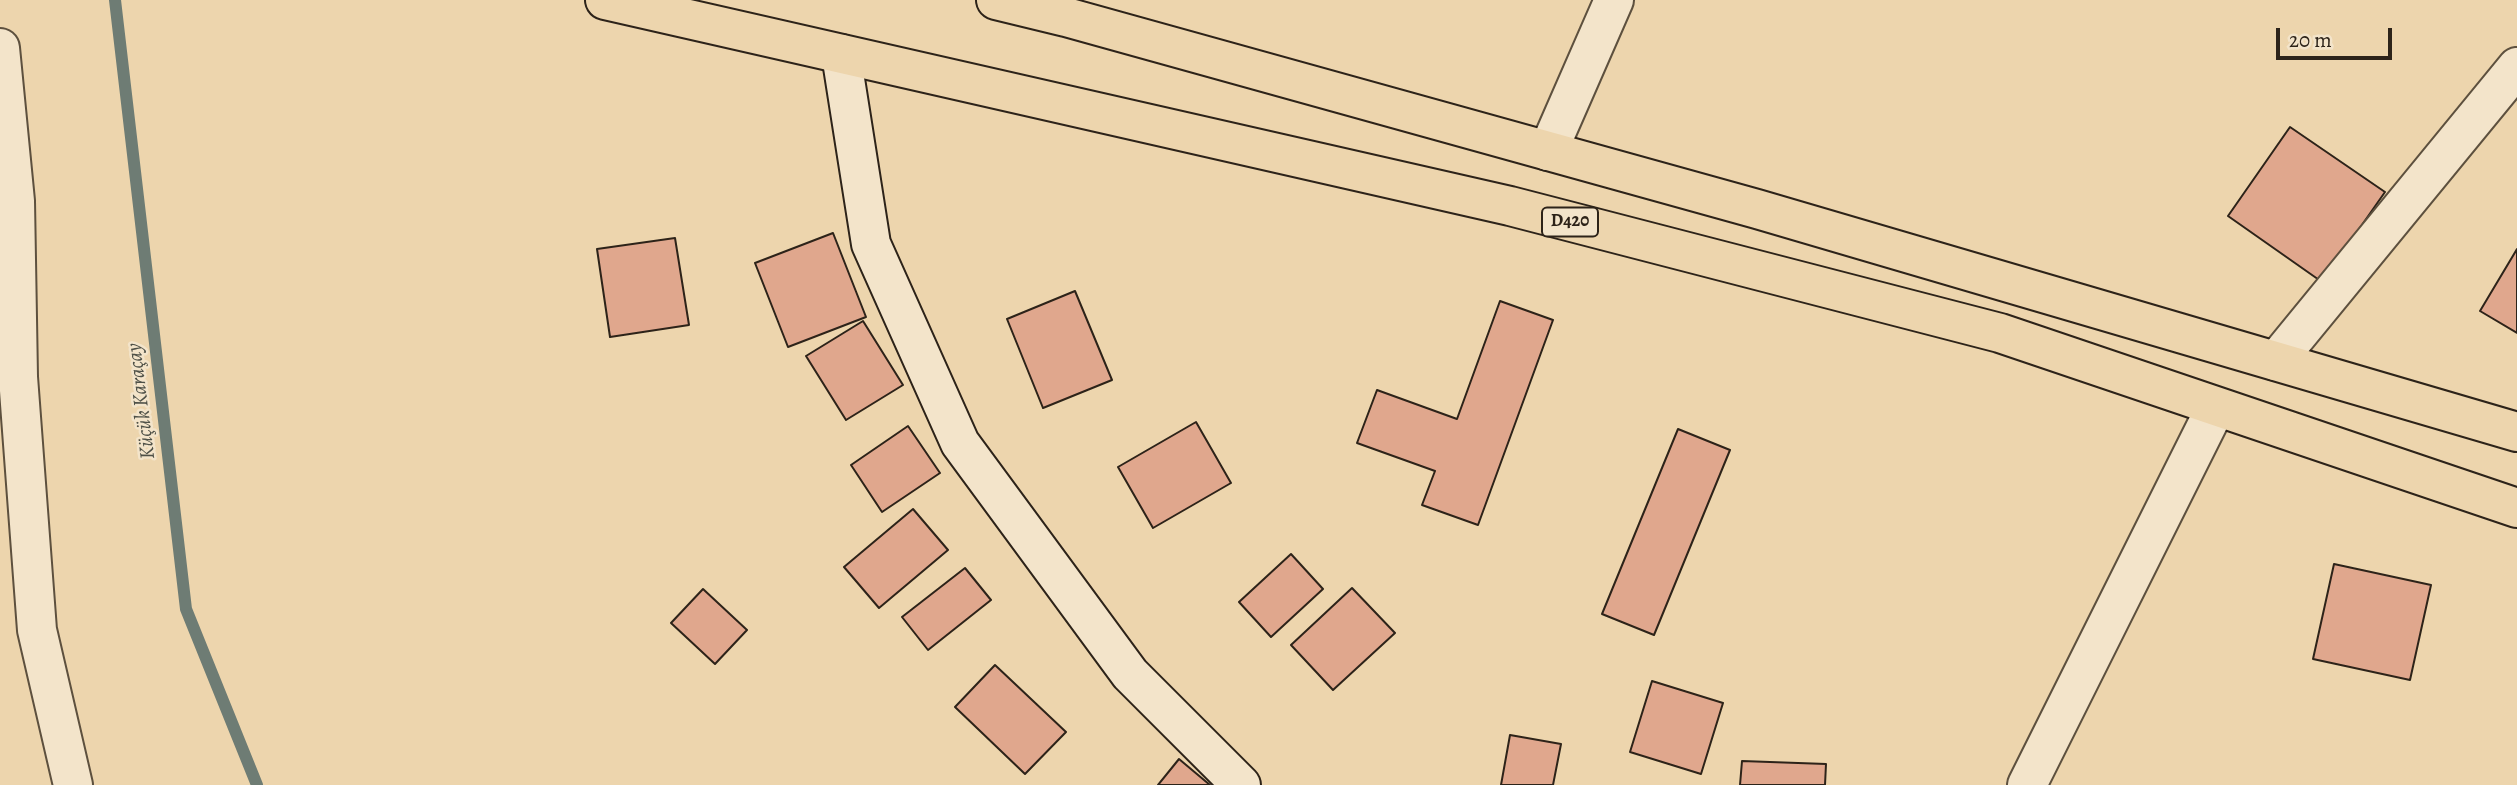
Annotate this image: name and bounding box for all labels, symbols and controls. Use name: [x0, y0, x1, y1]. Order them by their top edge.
scale bar: [2279, 14, 2394, 58]
text: 20 m: [2289, 26, 2332, 54]
road number: D420: [1542, 208, 1598, 236]
water label: Küçük Karaçay: [122, 341, 162, 461]

